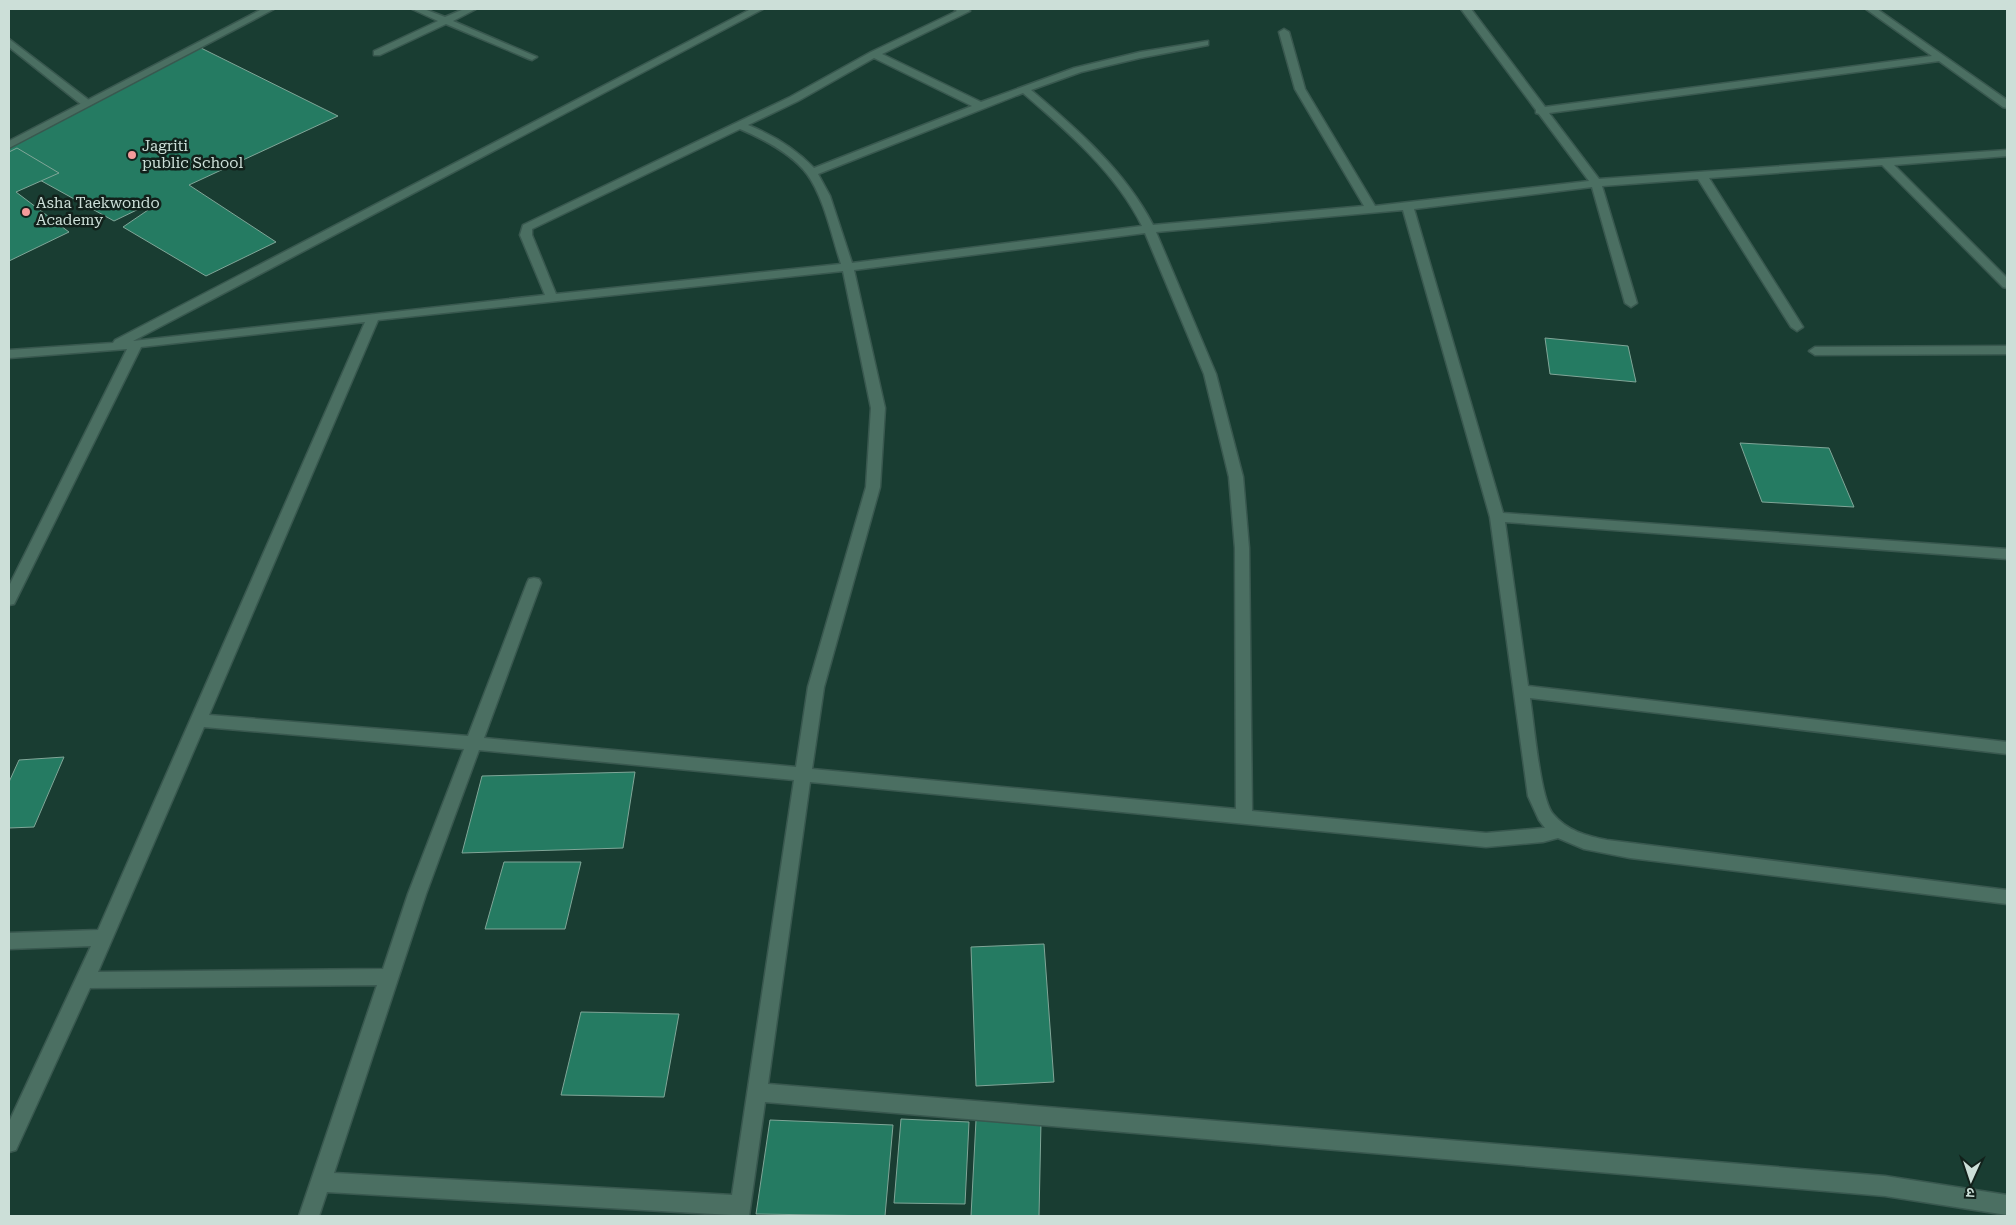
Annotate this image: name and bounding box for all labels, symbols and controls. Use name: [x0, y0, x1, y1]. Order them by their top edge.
place label: Jagriti public School: [142, 137, 244, 172]
marker: Jagriti public School: [126, 149, 138, 161]
place label: Asha Taekwondo Academy: [36, 194, 160, 229]
marker: Asha Taekwondo Academy: [20, 206, 32, 218]
north arrow: [1946, 1155, 1996, 1205]
text: उ: [1965, 1185, 1975, 1201]

